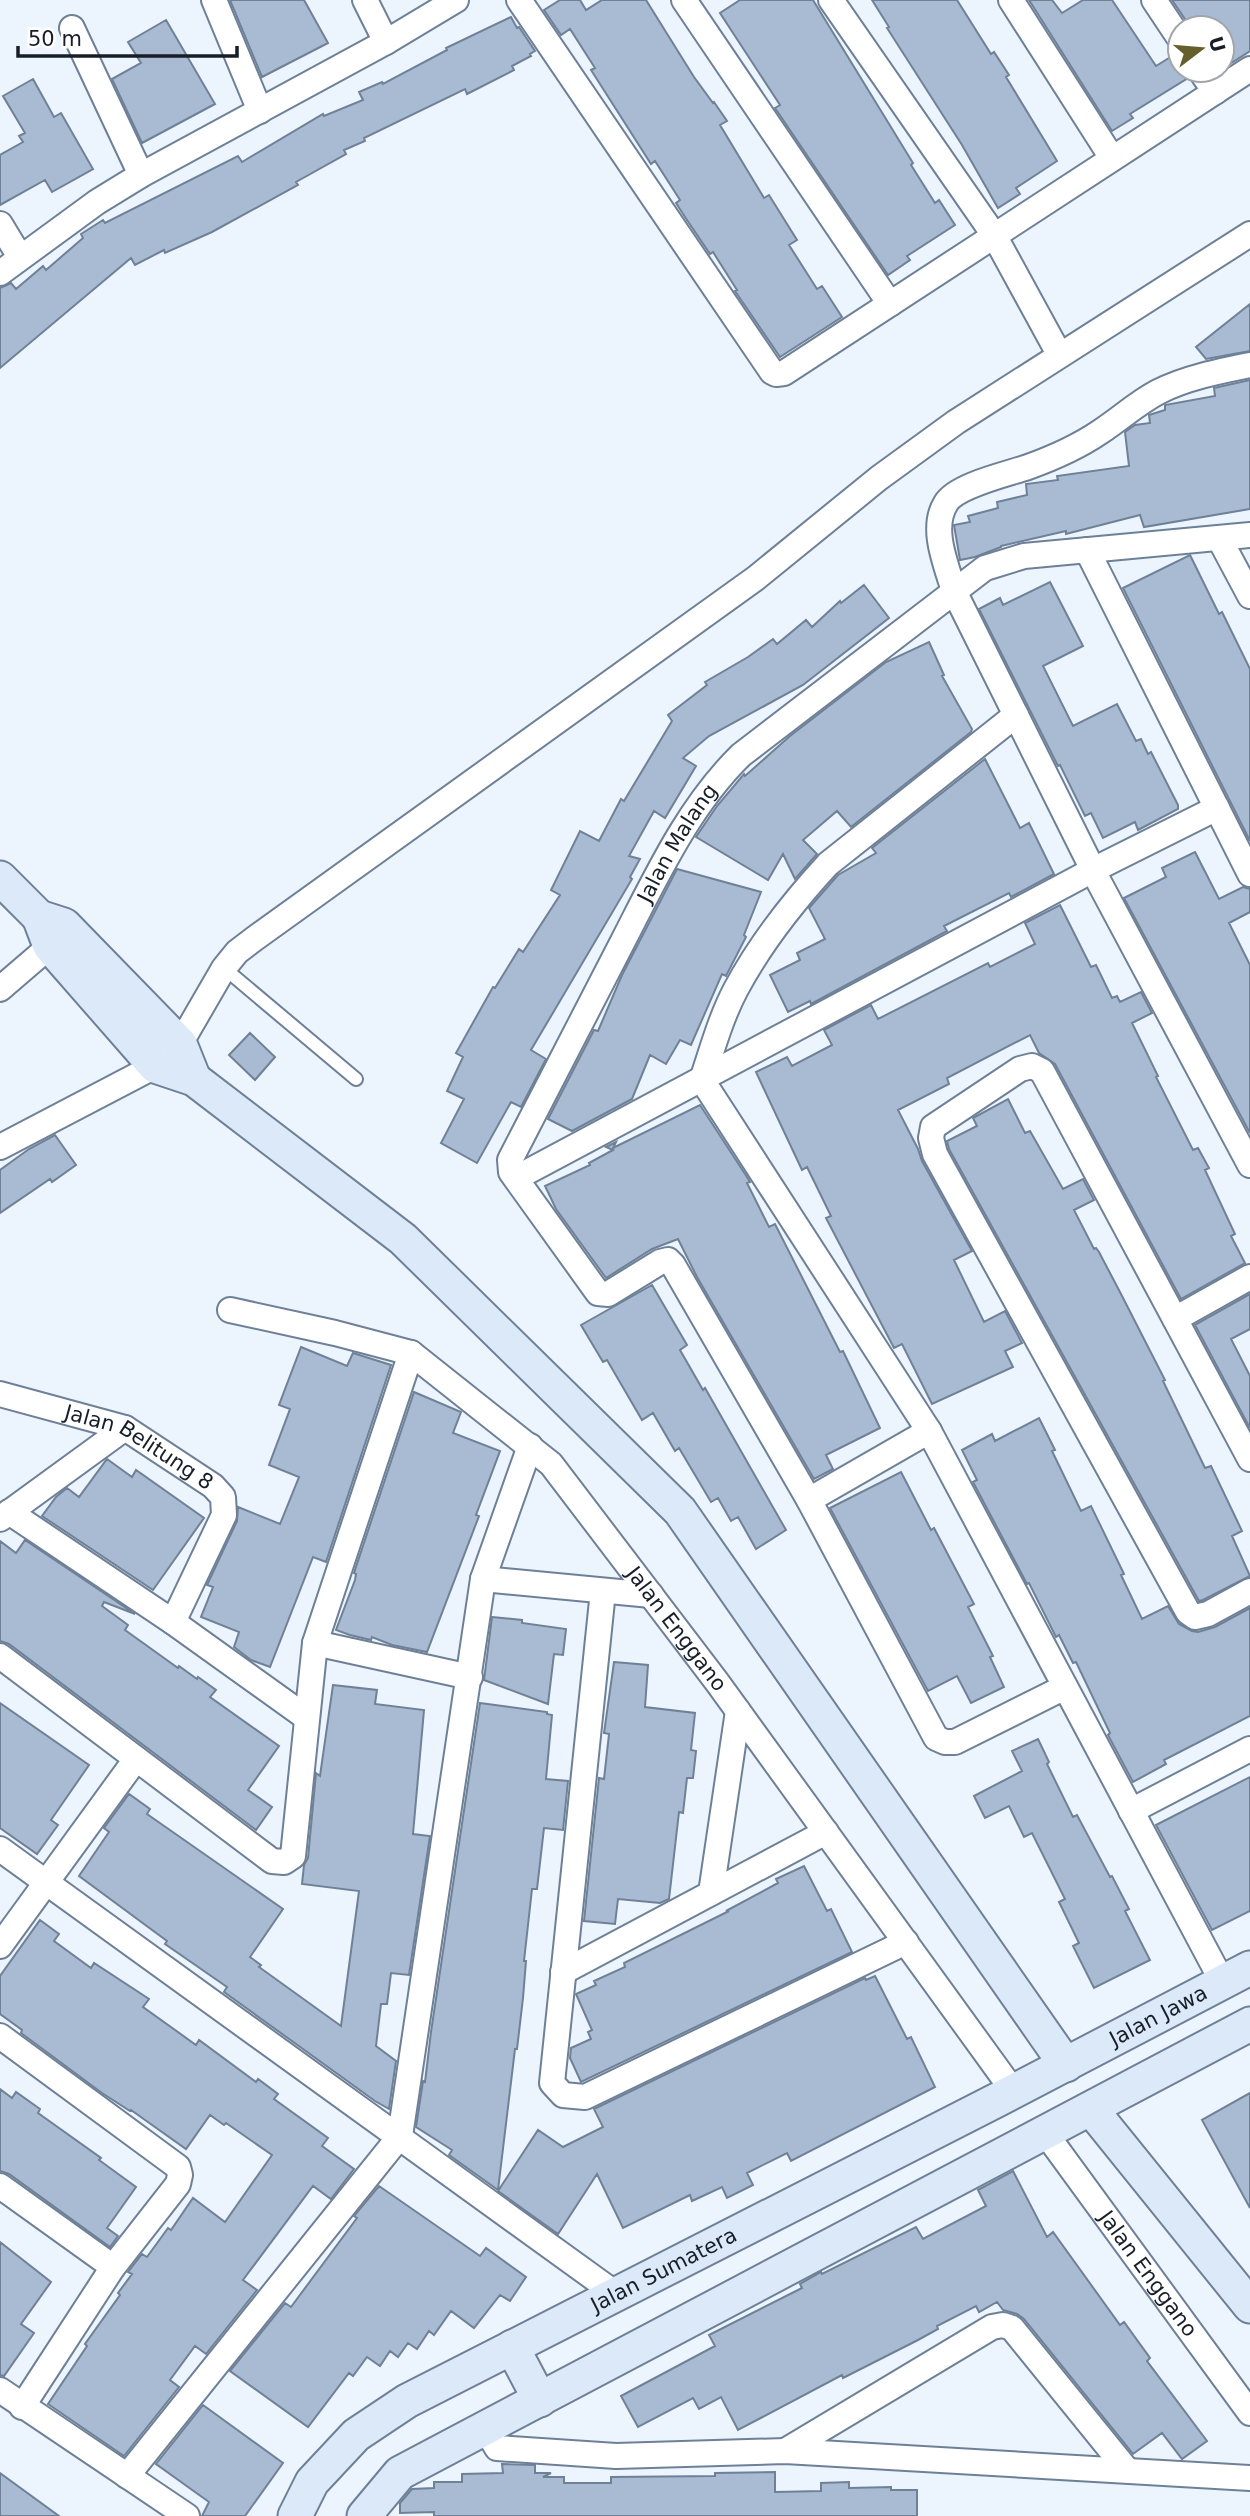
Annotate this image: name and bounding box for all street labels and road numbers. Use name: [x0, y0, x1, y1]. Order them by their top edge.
street label: Jalan Malang: [632, 779, 722, 908]
street label: Jalan Belitung 8: [60, 1400, 218, 1495]
street label: Jalan Enggano: [620, 1560, 732, 1696]
street label: Jalan Jawa: [1104, 1980, 1211, 2052]
street label: Jalan Enggano: [1093, 2204, 1202, 2341]
street label: Jalan Sumatera: [585, 2223, 741, 2318]

